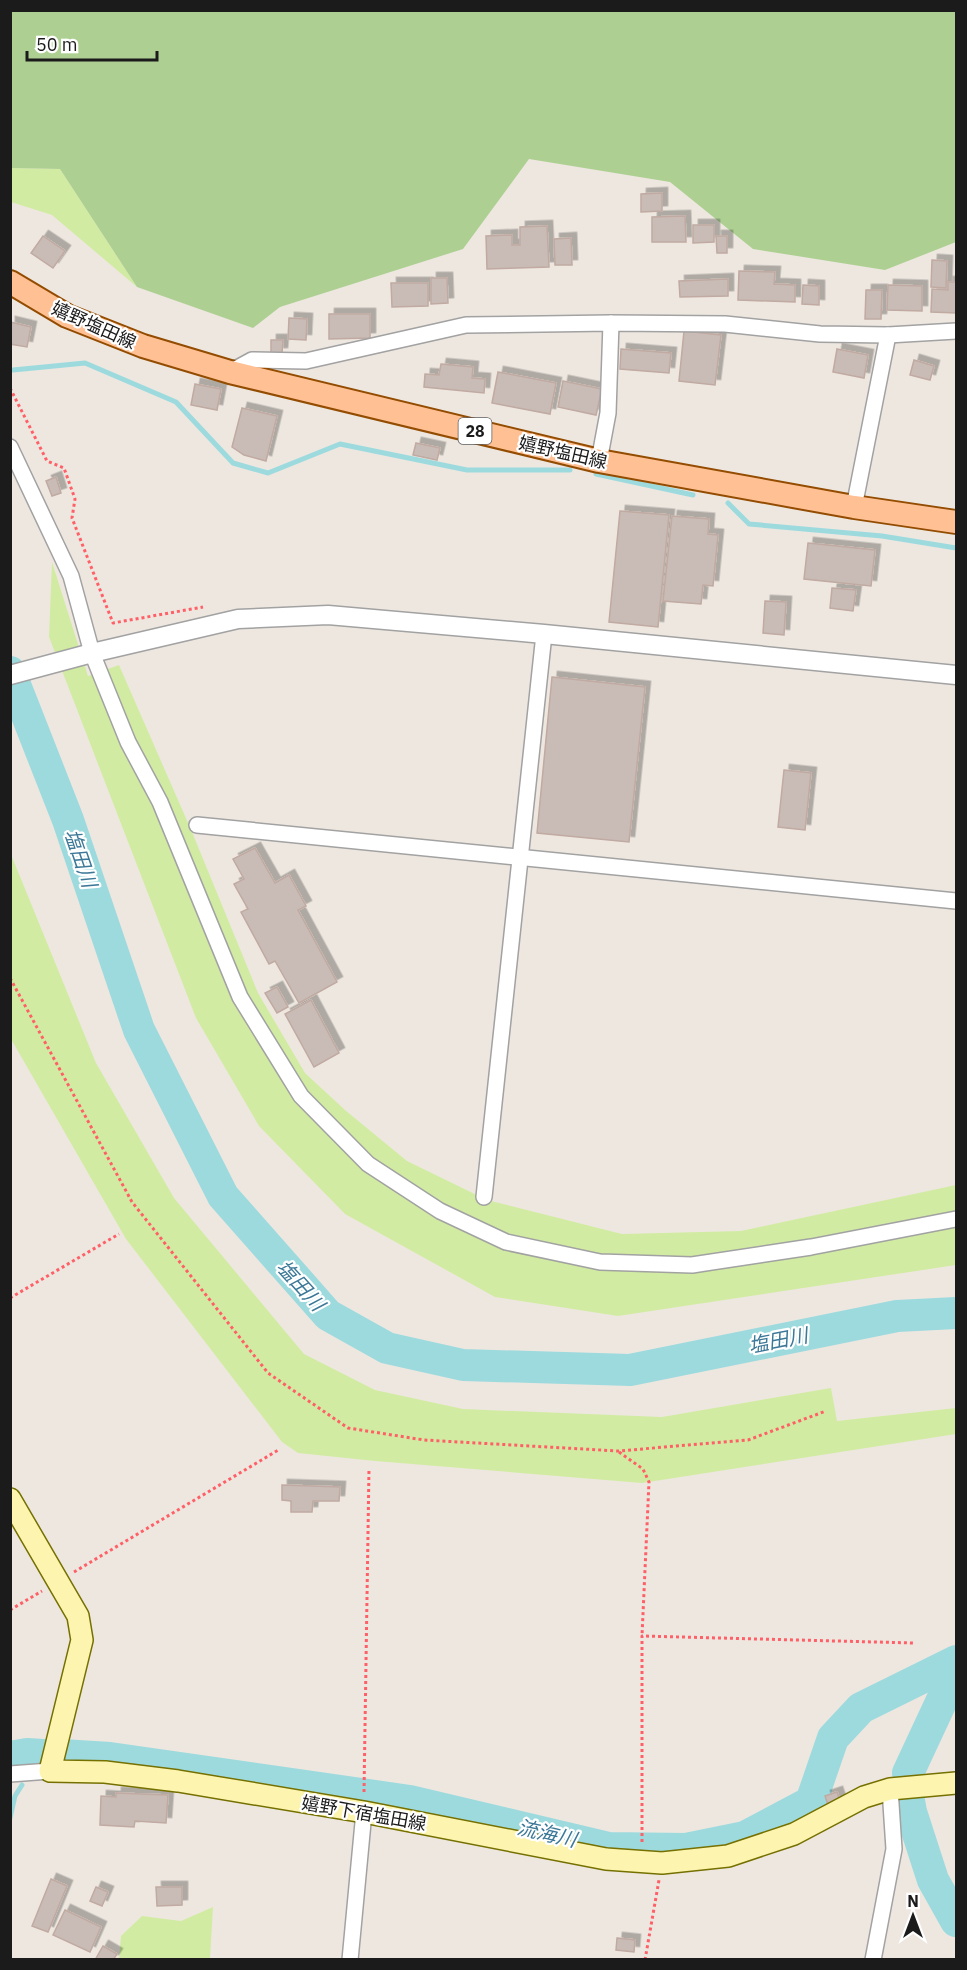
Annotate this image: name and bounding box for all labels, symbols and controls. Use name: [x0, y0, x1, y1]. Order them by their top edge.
scale bar: [27, 24, 158, 62]
text: 50 m: [36, 33, 78, 56]
street label: 嬉野塩田線: [48, 296, 140, 354]
road number: 28: [458, 418, 492, 444]
street label: 嬉野塩田線: [517, 431, 609, 473]
water label: 塩田川: [58, 825, 104, 893]
water label: 塩田川: [271, 1254, 332, 1318]
water label: 塩田川: [746, 1321, 812, 1359]
street label: 嬉野下宿塩田線: [300, 1791, 428, 1835]
water label: 流海川: [515, 1813, 581, 1853]
north arrow: [883, 1886, 943, 1946]
text: N: [907, 1891, 919, 1911]

